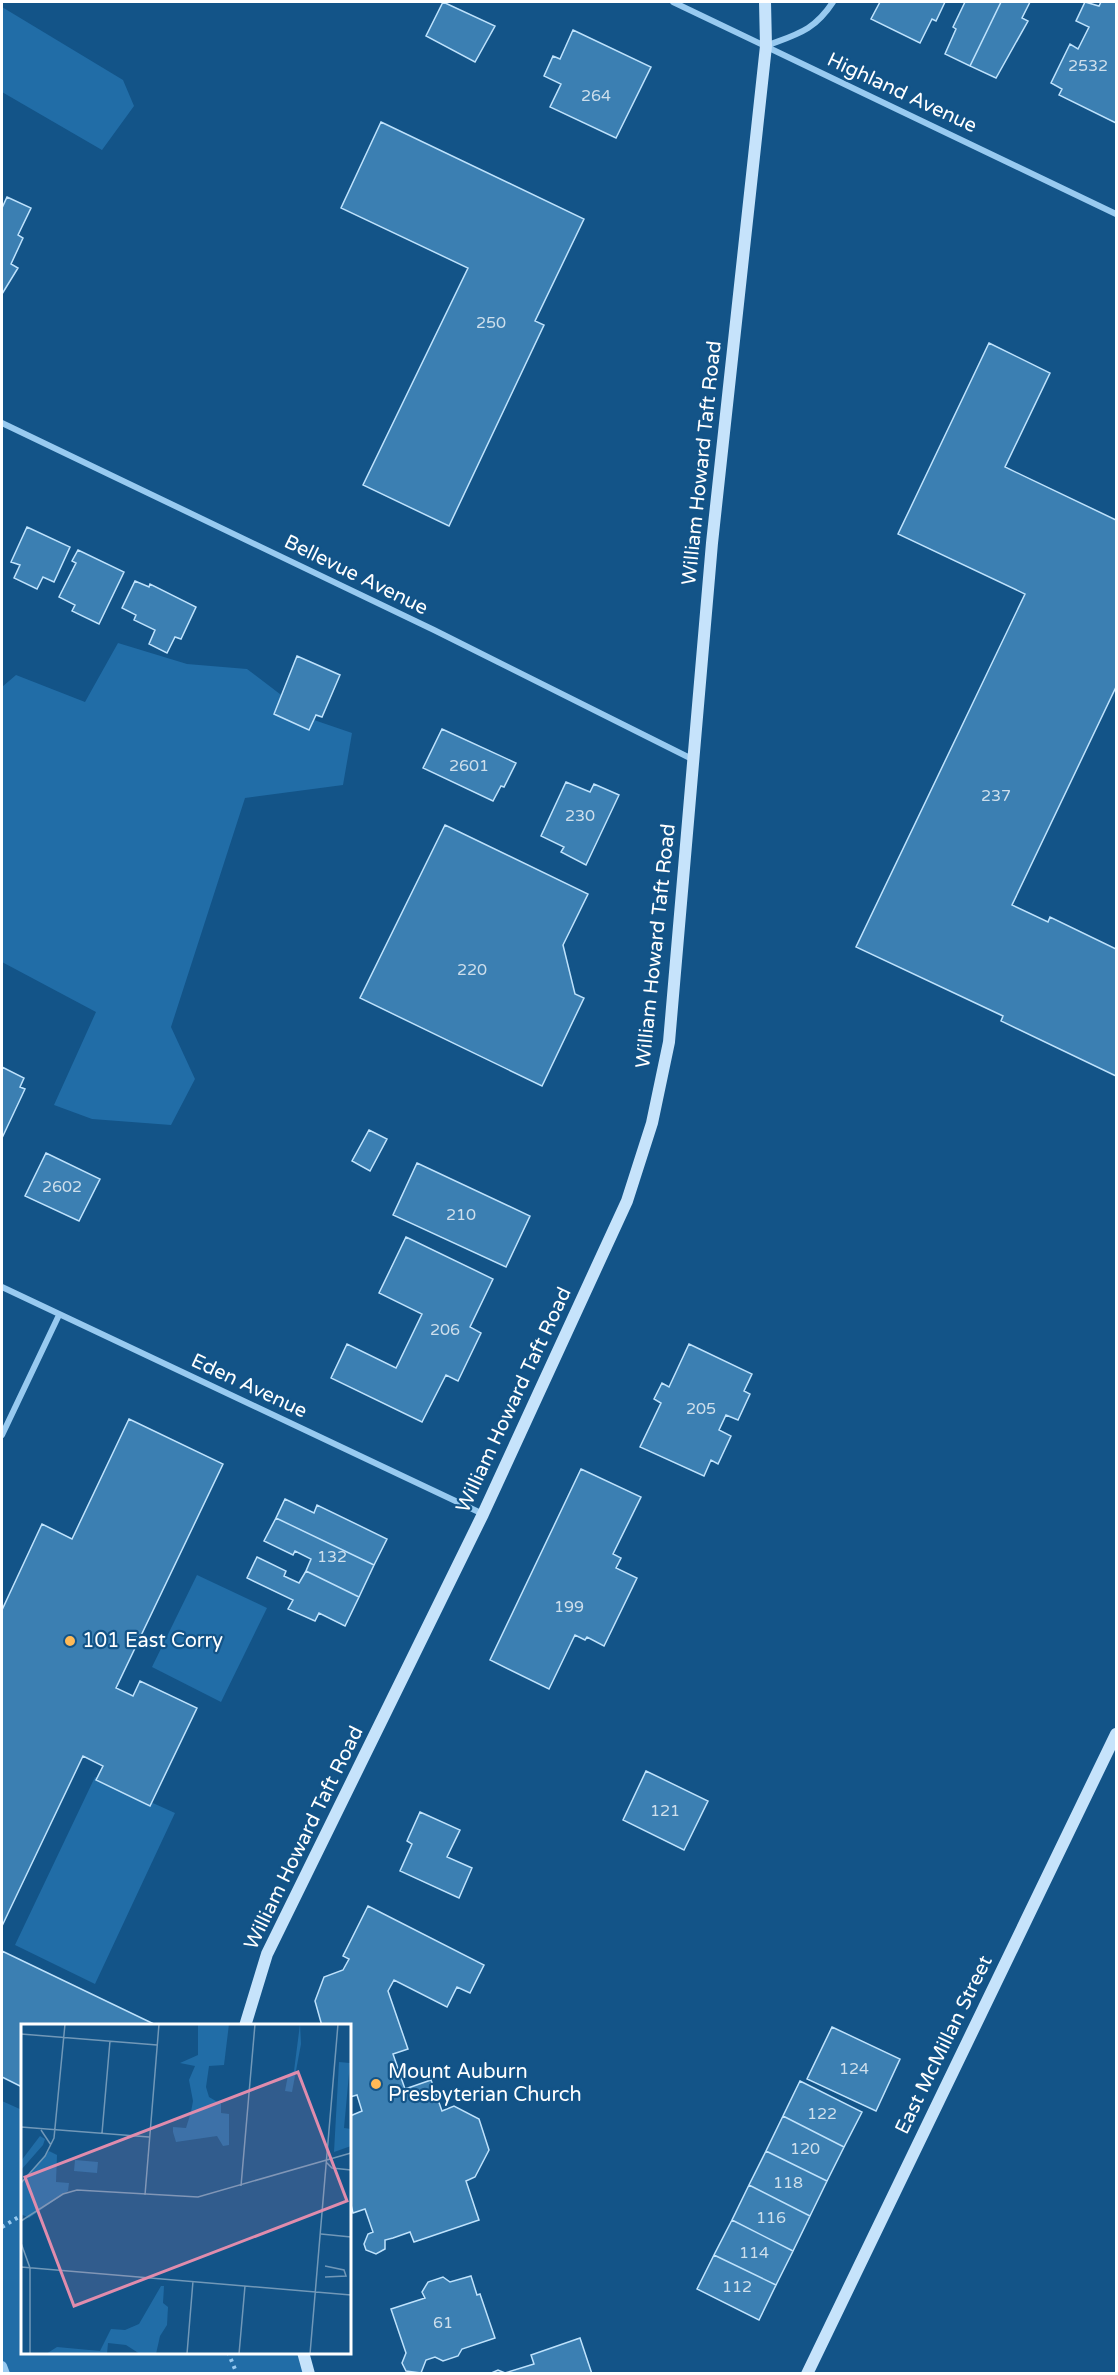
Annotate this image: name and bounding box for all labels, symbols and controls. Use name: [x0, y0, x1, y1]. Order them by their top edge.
street label: Highland Avenue: [823, 48, 981, 138]
house number: 2532: [1068, 56, 1108, 76]
house number: 264: [581, 86, 611, 106]
house number: 250: [476, 313, 506, 333]
street label: William Howard Taft Road: [677, 340, 727, 586]
street label: Bellevue Avenue: [280, 530, 432, 620]
house number: 2601: [449, 756, 489, 776]
house number: 237: [981, 786, 1011, 806]
house number: 230: [565, 806, 595, 826]
street label: William Howard Taft Road: [631, 823, 681, 1069]
house number: 220: [457, 960, 487, 980]
house number: 2602: [42, 1177, 82, 1197]
house number: 210: [446, 1205, 476, 1225]
street label: William Howard Taft Road: [451, 1284, 577, 1516]
house number: 206: [430, 1320, 460, 1340]
street label: Eden Avenue: [187, 1349, 311, 1423]
house number: 205: [686, 1399, 716, 1419]
house number: 132: [317, 1547, 347, 1567]
house number: 199: [554, 1597, 584, 1617]
place label: 101 East Corry: [82, 1629, 223, 1653]
marker: 101 East Corry: [63, 1634, 77, 1648]
street label: William Howard Taft Road: [239, 1722, 369, 1954]
house number: 121: [650, 1801, 680, 1821]
street label: East McMillan Street: [890, 1951, 998, 2138]
inset map: [21, 2024, 351, 2354]
house number: 124: [839, 2059, 869, 2079]
place label: Mount Auburn Presbyterian Church: [388, 2060, 582, 2107]
marker: Mount Auburn Presbyterian Church: [369, 2077, 383, 2091]
house number: 122: [807, 2104, 837, 2124]
house number: 120: [790, 2139, 820, 2159]
house number: 118: [773, 2173, 803, 2193]
house number: 116: [756, 2208, 786, 2228]
house number: 114: [739, 2243, 769, 2263]
house number: 112: [722, 2277, 752, 2297]
house number: 61: [433, 2313, 453, 2333]

